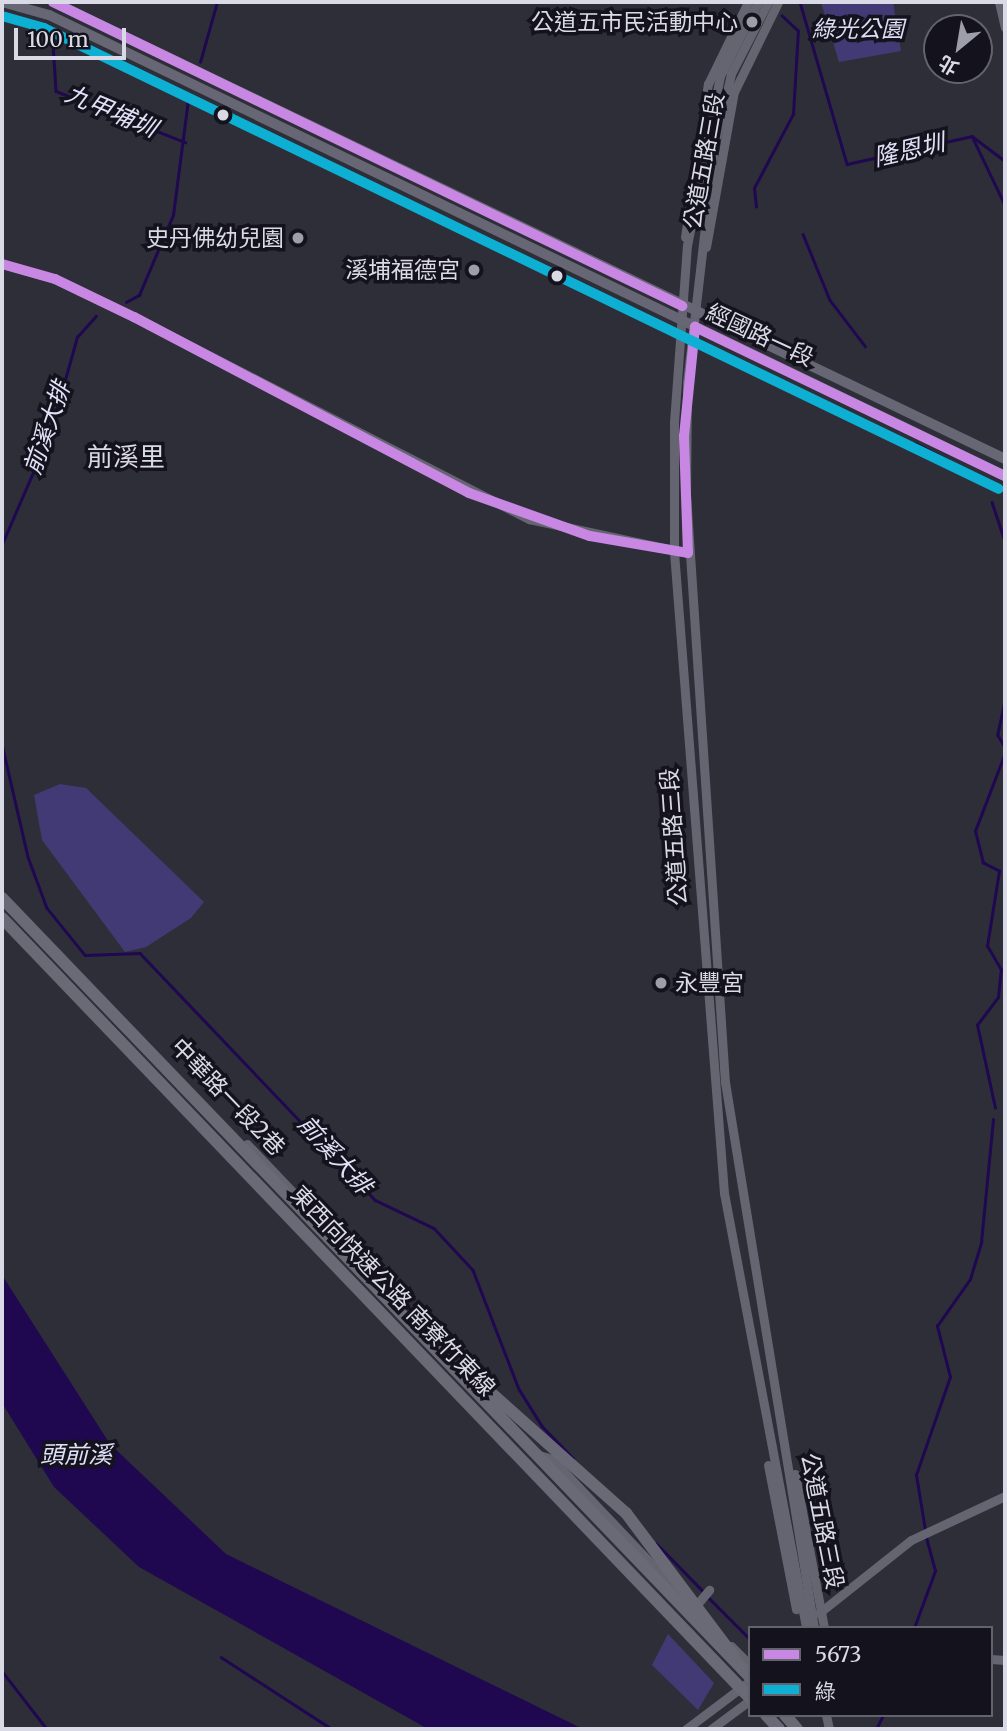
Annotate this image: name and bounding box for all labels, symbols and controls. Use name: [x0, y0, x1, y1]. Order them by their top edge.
place label: 公道五市民活動中心: [531, 8, 738, 36]
scale bar: [18, 14, 130, 58]
marker: 公道五市民活動中心: [744, 14, 760, 30]
north arrow: [923, 14, 993, 84]
park label: 綠光公園: [812, 15, 904, 43]
text: 100 m: [27, 26, 89, 53]
text: 北: [934, 50, 963, 81]
water label: 九甲埔圳: [61, 79, 161, 143]
street label: 公道五路三段: [678, 91, 730, 231]
unlabelled marker: [216, 108, 230, 122]
water label: 隆恩圳: [871, 128, 947, 172]
place label: 史丹佛幼兒園: [146, 224, 284, 252]
marker: 史丹佛幼兒園: [290, 230, 306, 246]
place label: 溪埔福德宮: [345, 256, 460, 284]
marker: 溪埔福德宮: [466, 262, 482, 278]
unlabelled marker: [550, 269, 564, 283]
street label: 經國路一段: [702, 298, 818, 372]
water label: 前溪大排: [18, 378, 76, 478]
district label: 前溪里: [87, 441, 165, 473]
street label: 公道五路三段: [655, 767, 693, 907]
place label: 永豐宮: [675, 969, 744, 997]
marker: 永豐宮: [653, 975, 669, 991]
street label: 中華路一段2巷: [165, 1033, 291, 1161]
water label: 前溪大排: [292, 1110, 378, 1200]
street label: 東西向快速公路 南寮竹東線: [285, 1180, 501, 1402]
water label: 頭前溪: [40, 1441, 112, 1469]
street label: 公道五路三段: [795, 1451, 849, 1591]
legend: [748, 1626, 993, 1717]
text: 5673: [815, 1641, 862, 1668]
text: 綠: [815, 1678, 836, 1705]

